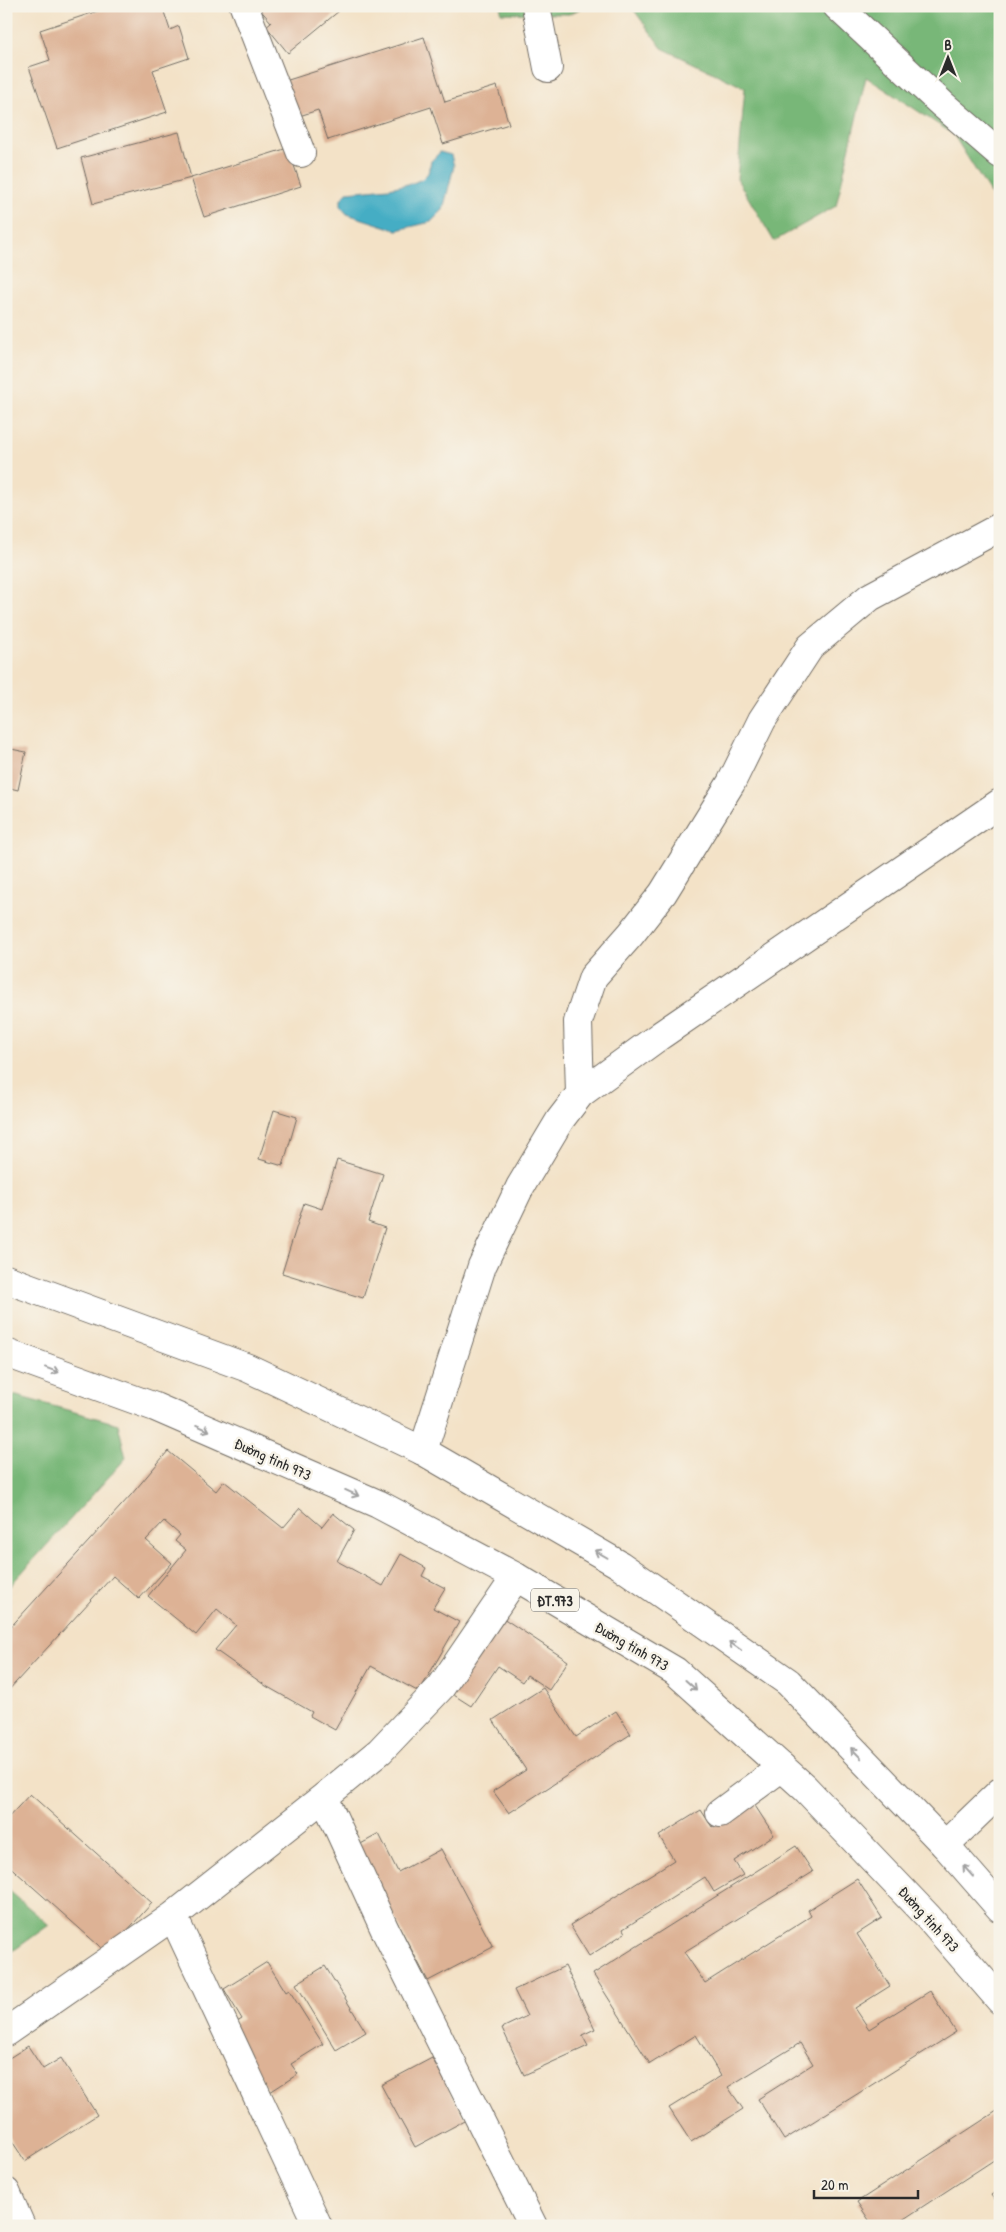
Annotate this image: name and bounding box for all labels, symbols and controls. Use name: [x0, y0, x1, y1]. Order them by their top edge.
north arrow: [924, 32, 974, 82]
text: B: [944, 35, 952, 54]
one-way arrow: [44, 1366, 59, 1375]
one-way arrow: [196, 1425, 211, 1434]
street label: Đường tỉnh 973: [231, 1433, 315, 1485]
one-way arrow: [344, 1489, 359, 1499]
one-way arrow: [595, 1549, 609, 1559]
road number: ĐT.973: [531, 1588, 579, 1612]
street label: Đường tỉnh 973: [591, 1616, 673, 1676]
one-way arrow: [729, 1641, 743, 1651]
one-way arrow: [685, 1679, 698, 1691]
one-way arrow: [850, 1747, 862, 1760]
one-way arrow: [962, 1865, 974, 1878]
street label: Đường tỉnh 973: [894, 1882, 964, 1957]
scale bar: [814, 2167, 917, 2199]
text: 20 m: [821, 2174, 848, 2195]

